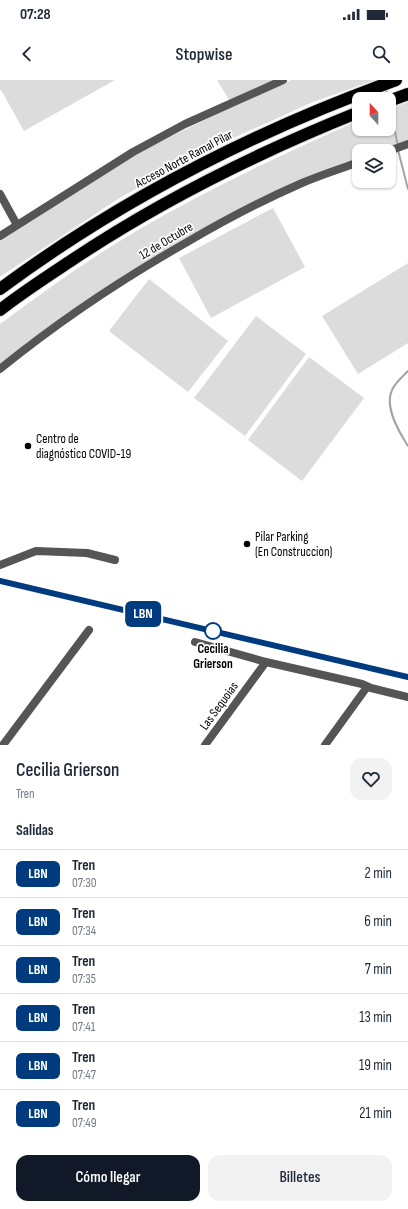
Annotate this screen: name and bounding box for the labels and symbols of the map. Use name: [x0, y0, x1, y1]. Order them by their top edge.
north arrow: [352, 92, 396, 136]
street label: Acceso Norte Ramal Pilar: [132, 126, 236, 192]
street label: 12 de Octubre: [136, 219, 196, 263]
place label: Centro de diagnóstico COVID-19: [36, 431, 131, 462]
marker: Centro de diagnóstico COVID-19: [23, 441, 33, 451]
place label: Pilar Parking (En Construccion): [255, 529, 332, 560]
marker: Pilar Parking (En Construccion): [242, 539, 252, 549]
line badge: LBN: [120, 601, 166, 627]
marker: Cecilia Grierson: [204, 622, 222, 640]
place label: Cecilia Grierson: [193, 641, 233, 672]
street label: Las Sequoias: [196, 679, 242, 733]

